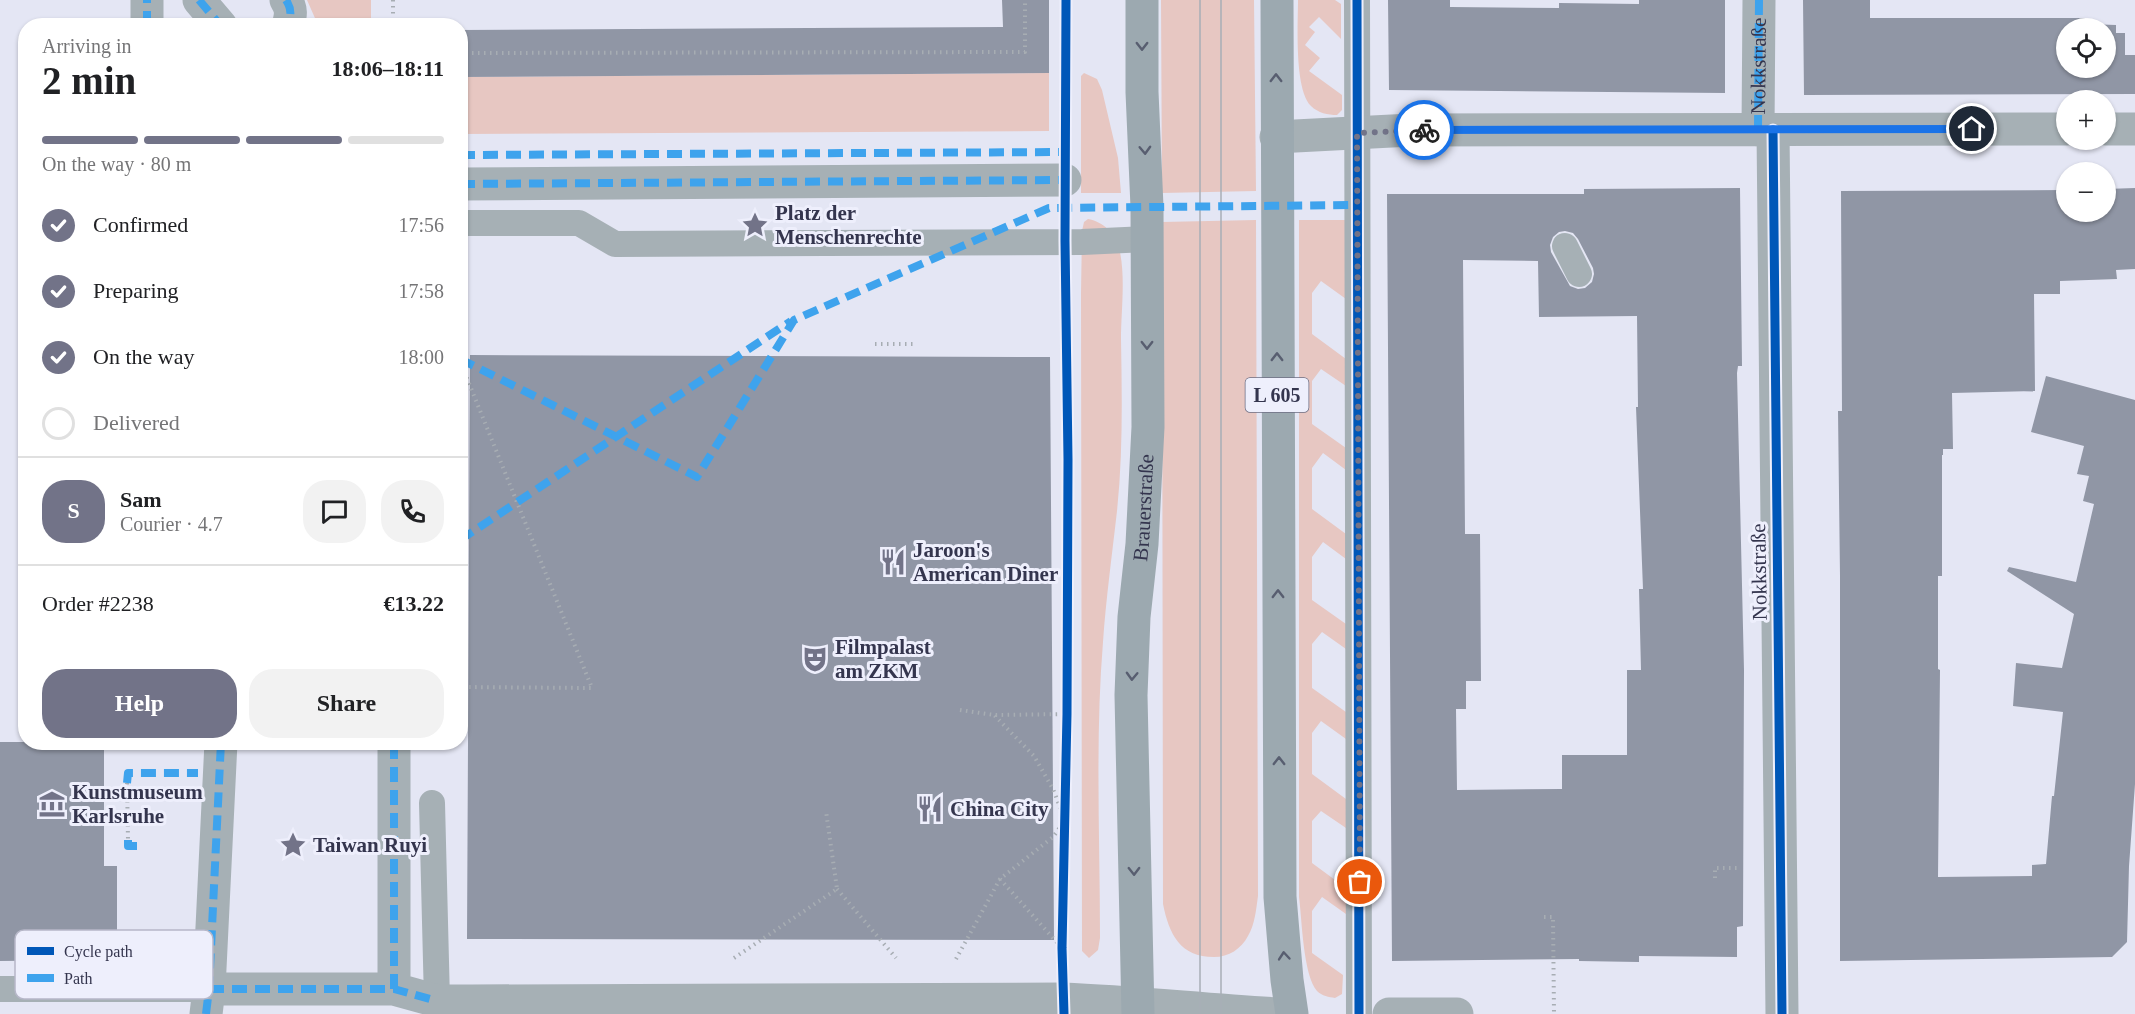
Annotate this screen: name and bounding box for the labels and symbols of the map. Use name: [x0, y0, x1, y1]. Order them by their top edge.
street label: Nokkstraße: [1746, 17, 1771, 115]
one-way arrow: [1136, 42, 1148, 51]
one-way arrow: [1270, 74, 1282, 83]
courier: [1394, 100, 1454, 160]
pin: [1946, 103, 1997, 154]
one-way arrow: [1138, 146, 1151, 155]
place label: Platz der Menschenrechte: [775, 201, 922, 249]
place icon: Platz der Menschenrechte: [740, 210, 770, 240]
one-way arrow: [1141, 341, 1154, 350]
one-way arrow: [1271, 353, 1283, 362]
road number: L 605: [1246, 378, 1308, 412]
street label: Brauerstraße: [1128, 453, 1159, 562]
street label: Nokkstraße: [1746, 523, 1772, 621]
place label: Jaroon's American Diner: [913, 538, 1058, 586]
restaurant icon: Jaroon's American Diner: [878, 547, 908, 577]
one-way arrow: [1272, 590, 1285, 599]
place label: Filmpalast am ZKM: [835, 635, 931, 683]
theatre icon: Filmpalast am ZKM: [800, 644, 830, 674]
one-way arrow: [1126, 671, 1138, 680]
one-way arrow: [1273, 757, 1286, 766]
place label: Kunstmuseum Karlsruhe: [72, 780, 203, 828]
museum icon: Kunstmuseum Karlsruhe: [37, 789, 67, 819]
restaurant icon: China City: [915, 794, 945, 824]
place label: China City: [950, 797, 1049, 821]
place icon: Taiwan Ruyi: [278, 830, 308, 860]
place label: Taiwan Ruyi: [313, 833, 427, 857]
pin: [1334, 856, 1385, 907]
one-way arrow: [1128, 866, 1141, 875]
legend: [15, 930, 213, 999]
text: Cycle path: [64, 943, 133, 961]
one-way arrow: [1278, 952, 1291, 961]
text: Path: [64, 970, 92, 987]

